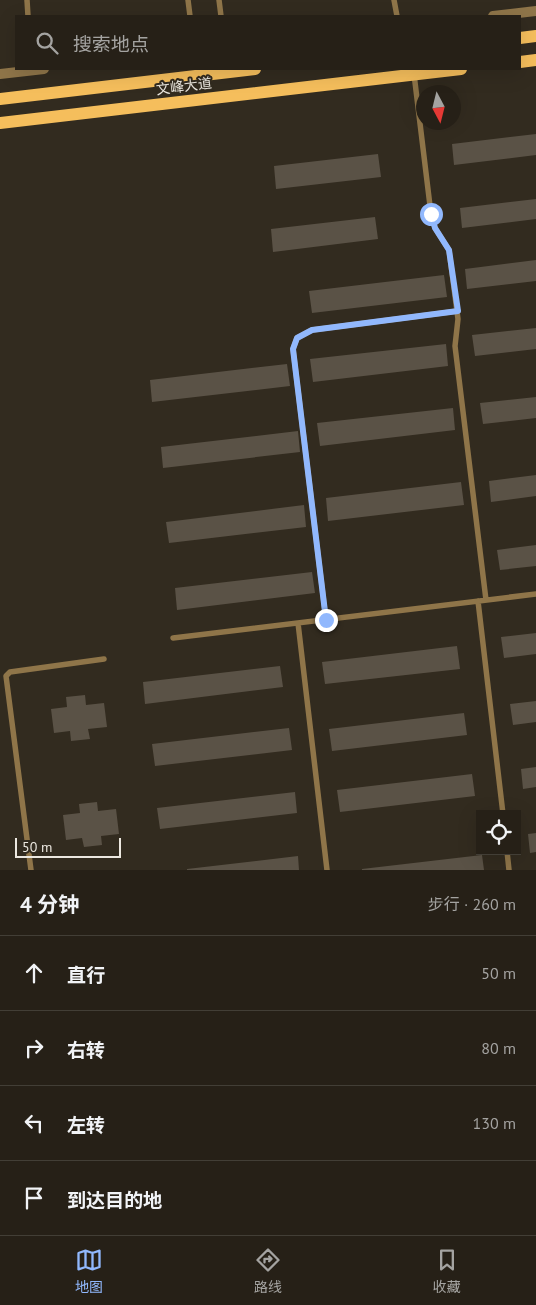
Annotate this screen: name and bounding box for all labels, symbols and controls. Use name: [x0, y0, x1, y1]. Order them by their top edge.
search box: [15, 15, 521, 70]
icon: search: [33, 29, 61, 57]
text: 搜索地点: [73, 32, 149, 56]
street label: 文峰大道: [155, 74, 213, 98]
north arrow: [416, 85, 461, 130]
route start: [420, 203, 443, 226]
route end: [315, 609, 338, 632]
map controls: [476, 810, 521, 855]
button: locate: [476, 810, 521, 855]
scale bar: [15, 835, 121, 858]
text: 50 m: [22, 838, 52, 856]
text: 4 分钟: [20, 891, 79, 918]
text: 步行 · 260 m: [428, 894, 516, 914]
icon: ahead: [20, 959, 48, 987]
text: 直行: [67, 963, 105, 987]
text: 50 m: [481, 963, 516, 983]
icon: right: [20, 1034, 48, 1062]
text: 右转: [67, 1038, 105, 1062]
text: 80 m: [481, 1038, 516, 1058]
icon: left: [20, 1109, 48, 1137]
text: 左转: [67, 1113, 105, 1137]
text: 130 m: [473, 1113, 516, 1133]
icon: arrive: [20, 1184, 48, 1212]
text: 到达目的地: [67, 1188, 162, 1212]
tab: 地图: [75, 1246, 103, 1296]
tab: 路线: [254, 1246, 282, 1296]
tab: 收藏: [433, 1246, 461, 1296]

